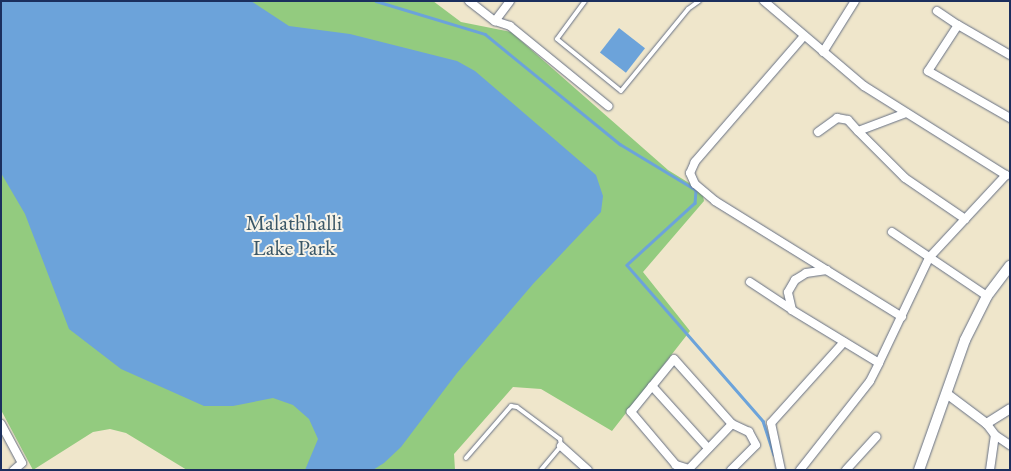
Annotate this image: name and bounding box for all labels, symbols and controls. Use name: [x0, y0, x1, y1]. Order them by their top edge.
park label: Malathhalli Lake Park: [246, 209, 342, 260]

